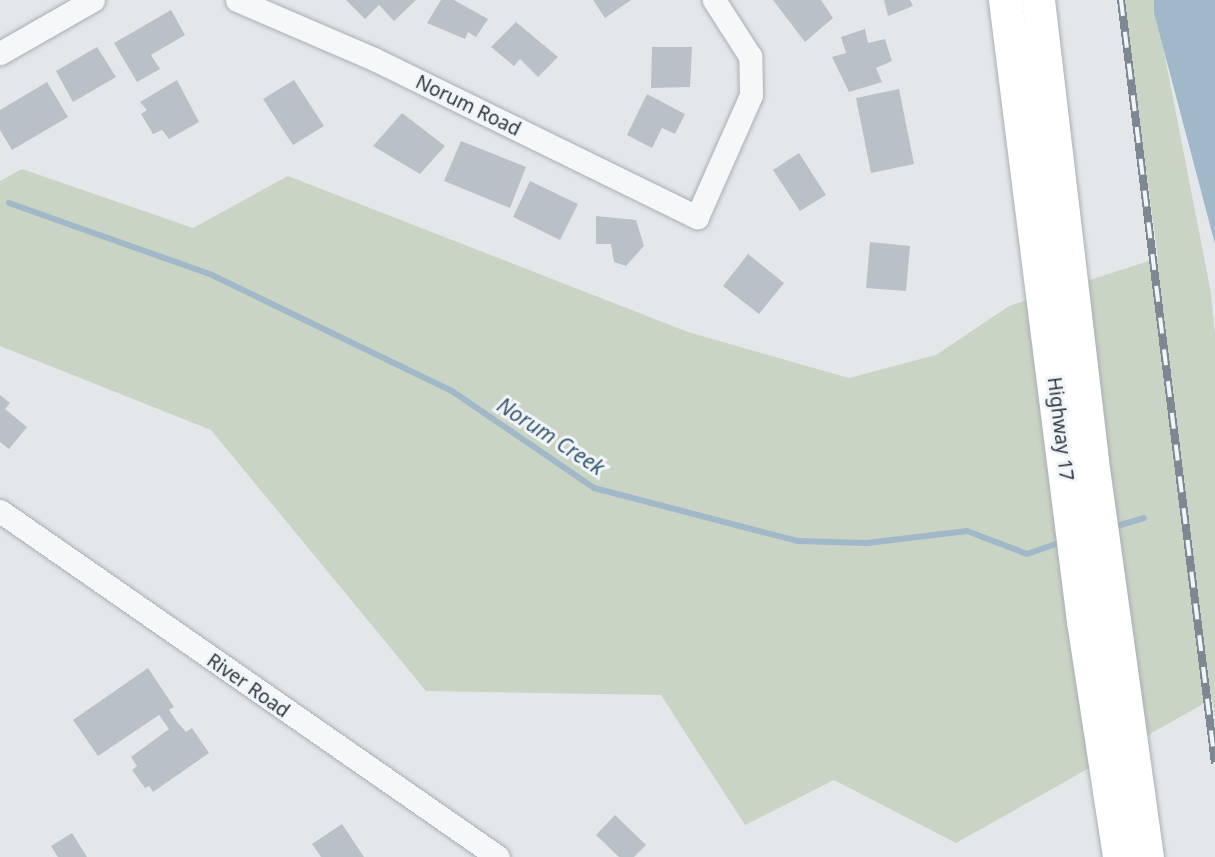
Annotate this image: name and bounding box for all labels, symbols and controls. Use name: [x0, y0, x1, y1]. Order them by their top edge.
street label: Norum Road: [412, 71, 524, 141]
street label: Highway 17: [1042, 376, 1078, 482]
water label: Norum Creek: [493, 392, 609, 480]
street label: River Road: [202, 649, 294, 723]

